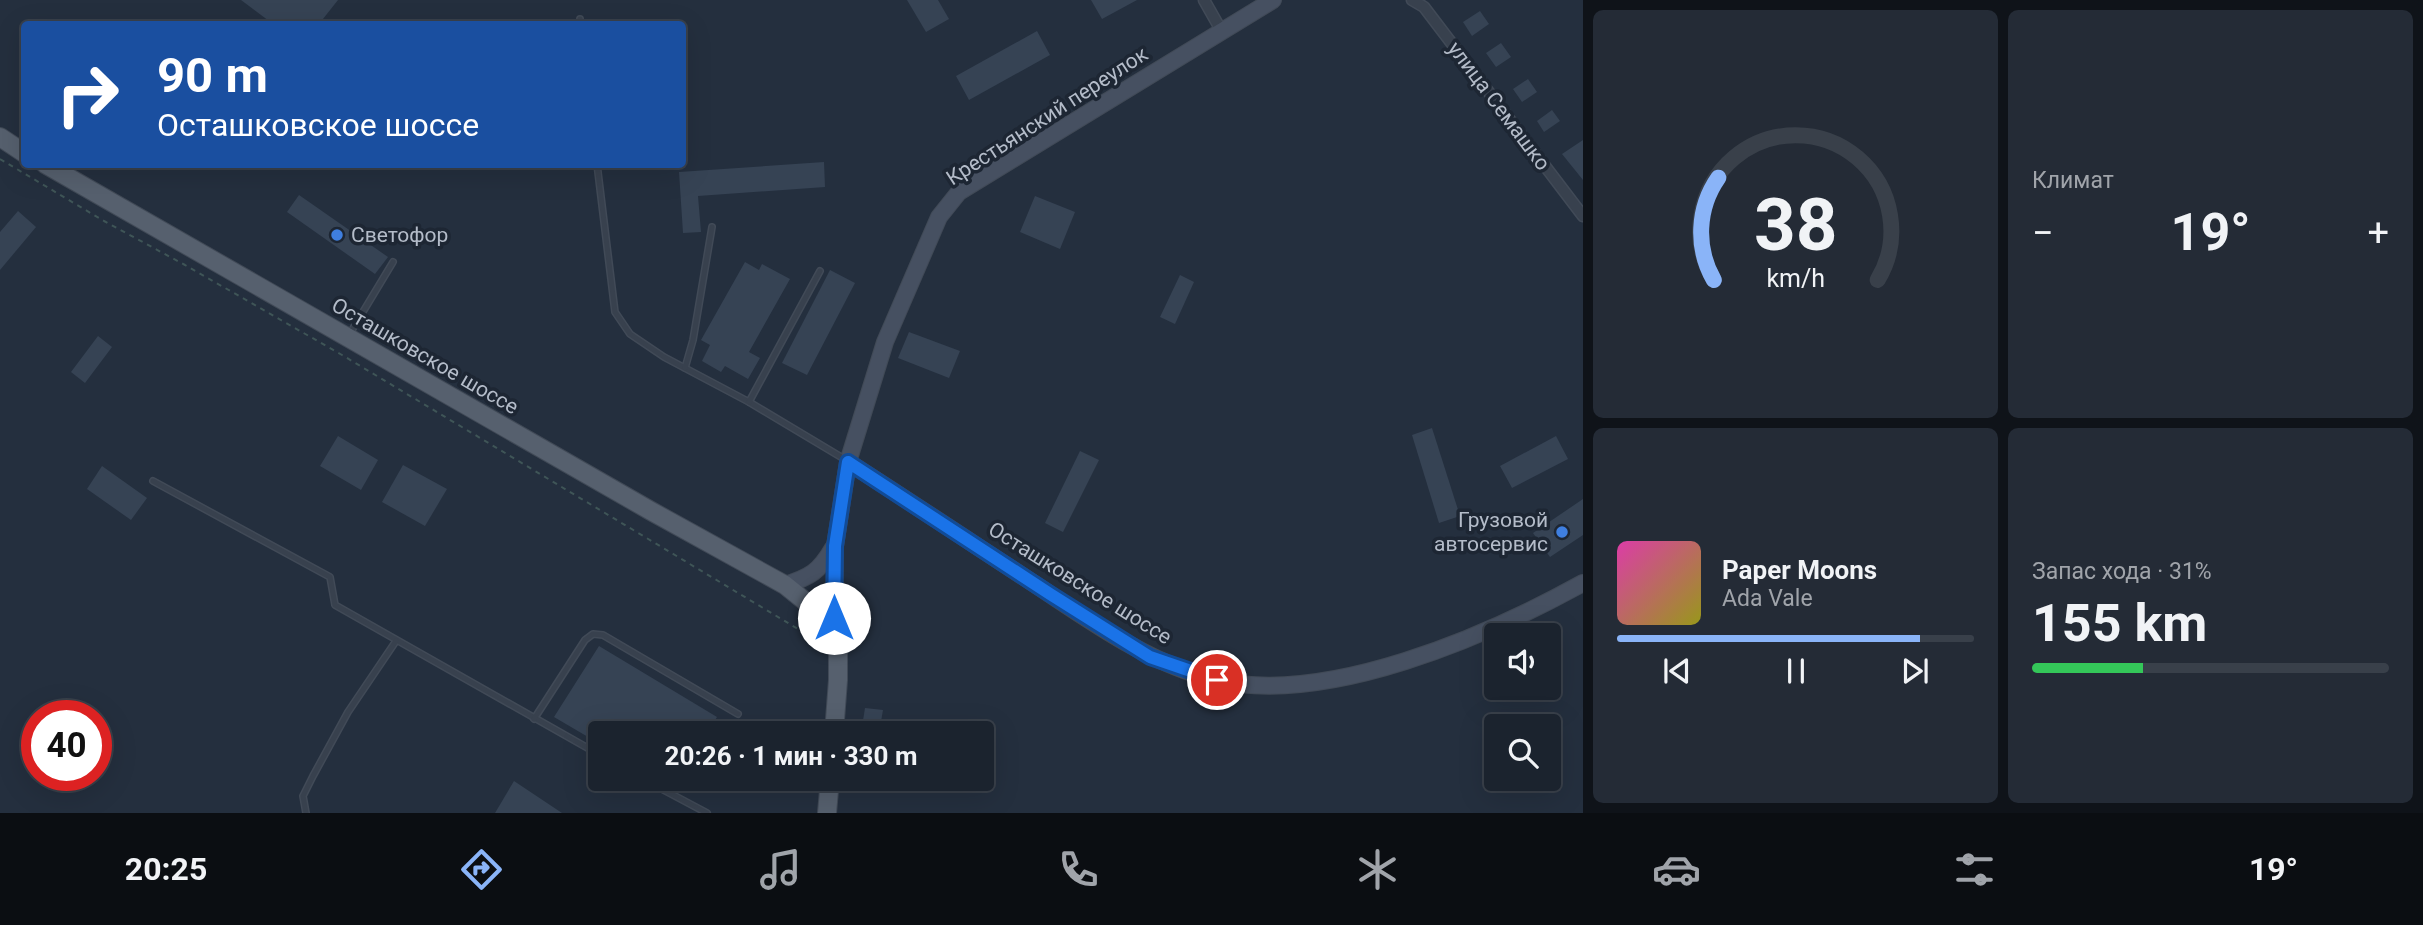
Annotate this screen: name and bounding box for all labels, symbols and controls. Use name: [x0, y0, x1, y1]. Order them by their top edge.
street label: улица Семашко: [1443, 37, 1555, 175]
street label: Крестьянский переулок: [942, 42, 1153, 190]
text: 90 m: [157, 47, 268, 104]
icon: right: [42, 49, 133, 140]
text: Осташковское шоссе: [157, 106, 479, 144]
text: Климат: [2032, 167, 2114, 194]
text: 38: [1754, 182, 1837, 268]
text: 19°: [2171, 202, 2251, 263]
text: −: [2032, 211, 2054, 255]
text: +: [2367, 211, 2389, 255]
place label: Светофор: [351, 223, 448, 247]
marker: Светофор: [329, 227, 345, 243]
text: km/h: [1766, 264, 1825, 293]
street label: Осташковское шоссе: [327, 293, 523, 419]
place label: Грузовой автосервис: [1434, 508, 1548, 556]
street label: Осташковское шоссе: [984, 517, 1176, 649]
marker: Грузовой автосервис: [1554, 524, 1570, 540]
text: Paper Moons: [1722, 555, 1877, 585]
text: Запас хода · 31%: [2032, 558, 2212, 585]
position arrow: [797, 581, 871, 655]
text: Ada Vale: [1722, 585, 1813, 612]
text: 155 km: [2032, 593, 2207, 654]
map controls: [1484, 623, 1561, 791]
button: sound: [1484, 623, 1561, 700]
pin: [1187, 650, 1247, 710]
icon: previous: [1658, 652, 1696, 690]
icon: pause: [1777, 652, 1815, 690]
icon: next: [1896, 652, 1934, 690]
icon: arrive: [1198, 661, 1236, 699]
speed limit sign: 40: [21, 700, 112, 791]
button: search: [1484, 714, 1561, 791]
text: 20:26 · 1 мин · 330 m: [665, 741, 917, 771]
icon: directions: [457, 845, 506, 894]
icon: music: [756, 845, 805, 894]
icon: phone: [1054, 845, 1103, 894]
icon: climate: [1353, 845, 1402, 894]
icon: car: [1652, 845, 1701, 894]
icon: filters: [1950, 845, 1999, 894]
text: 20:25: [125, 850, 207, 888]
text: 19°: [2249, 850, 2298, 888]

